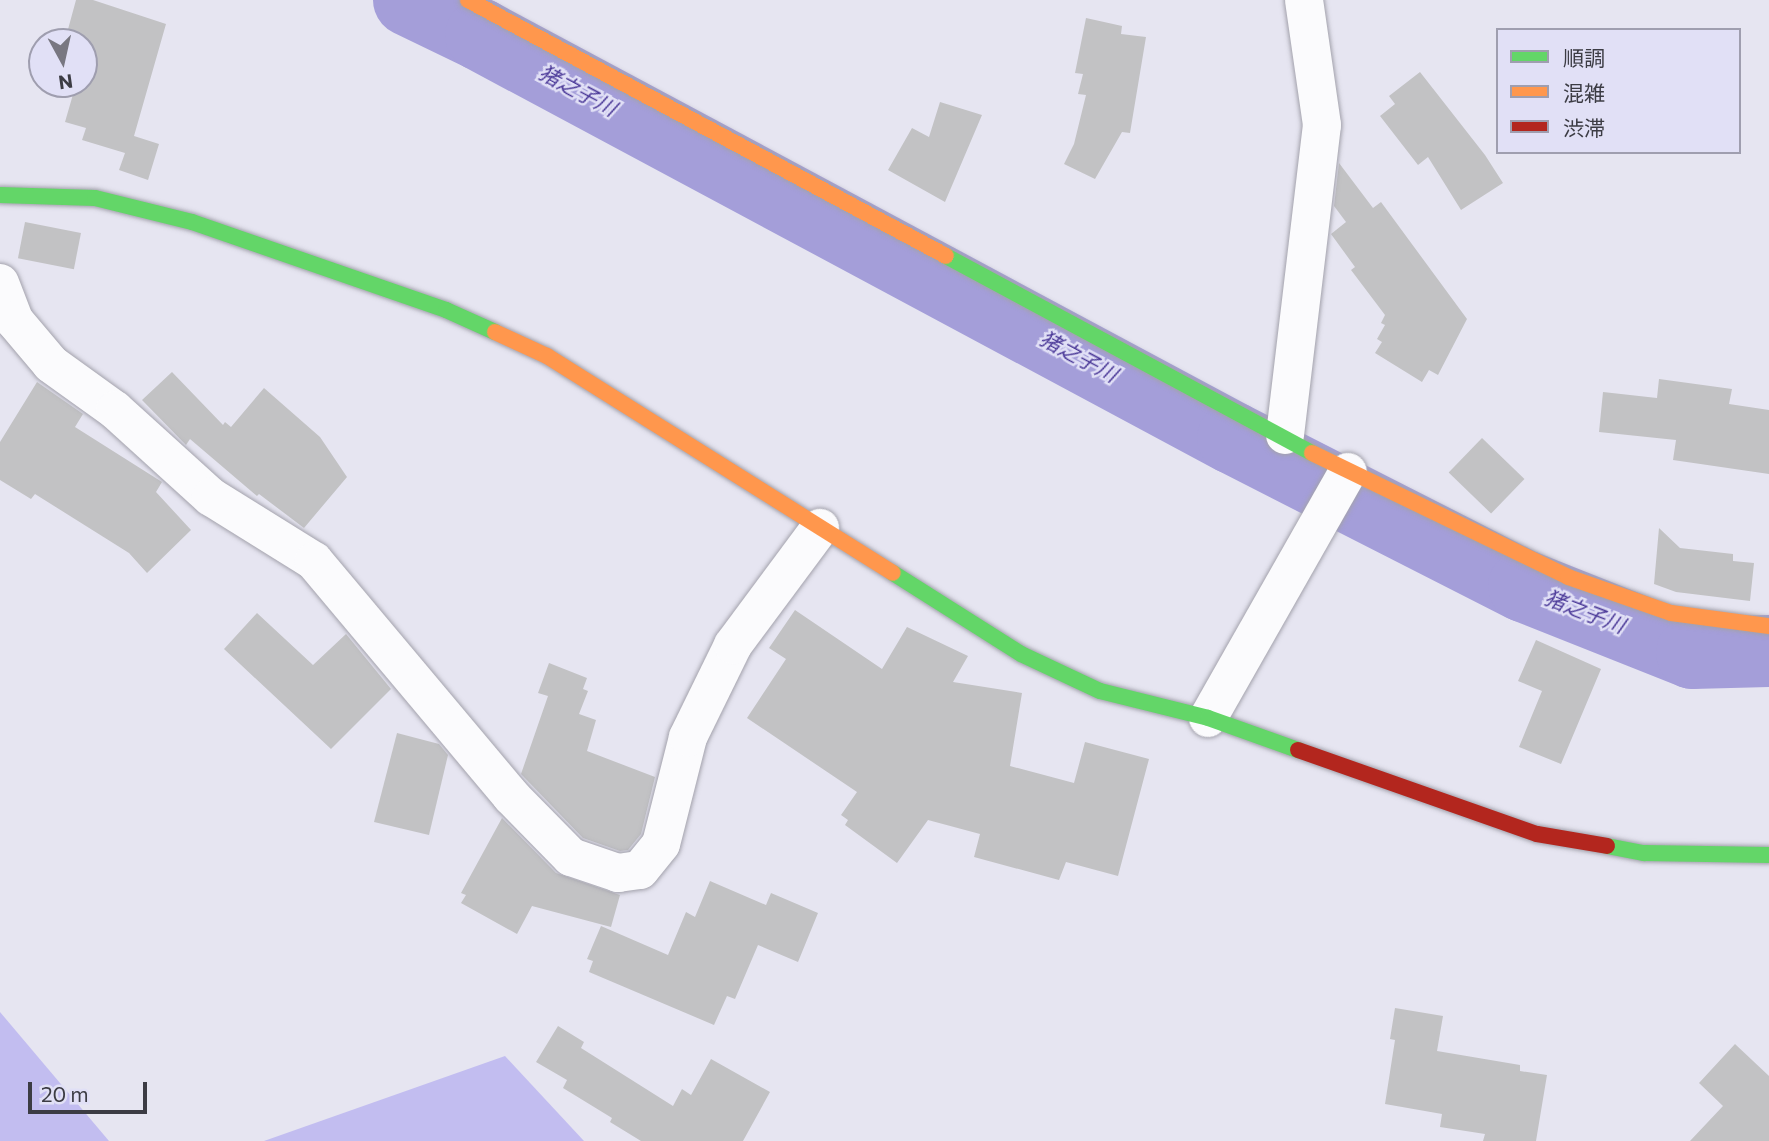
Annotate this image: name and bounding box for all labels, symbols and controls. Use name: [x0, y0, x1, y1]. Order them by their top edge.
north arrow: [28, 28, 98, 98]
legend: [1496, 28, 1741, 154]
text: 順調: [1563, 45, 1605, 70]
water label: 猪之子川: [535, 59, 621, 121]
text: N: [57, 70, 74, 95]
text: 混雑: [1563, 80, 1605, 105]
text: 渋滞: [1563, 115, 1605, 140]
water label: 猪之子川: [1036, 325, 1122, 387]
water label: 猪之子川: [1541, 584, 1629, 638]
scale bar: [32, 1068, 150, 1112]
text: 20 m: [41, 1081, 89, 1106]

